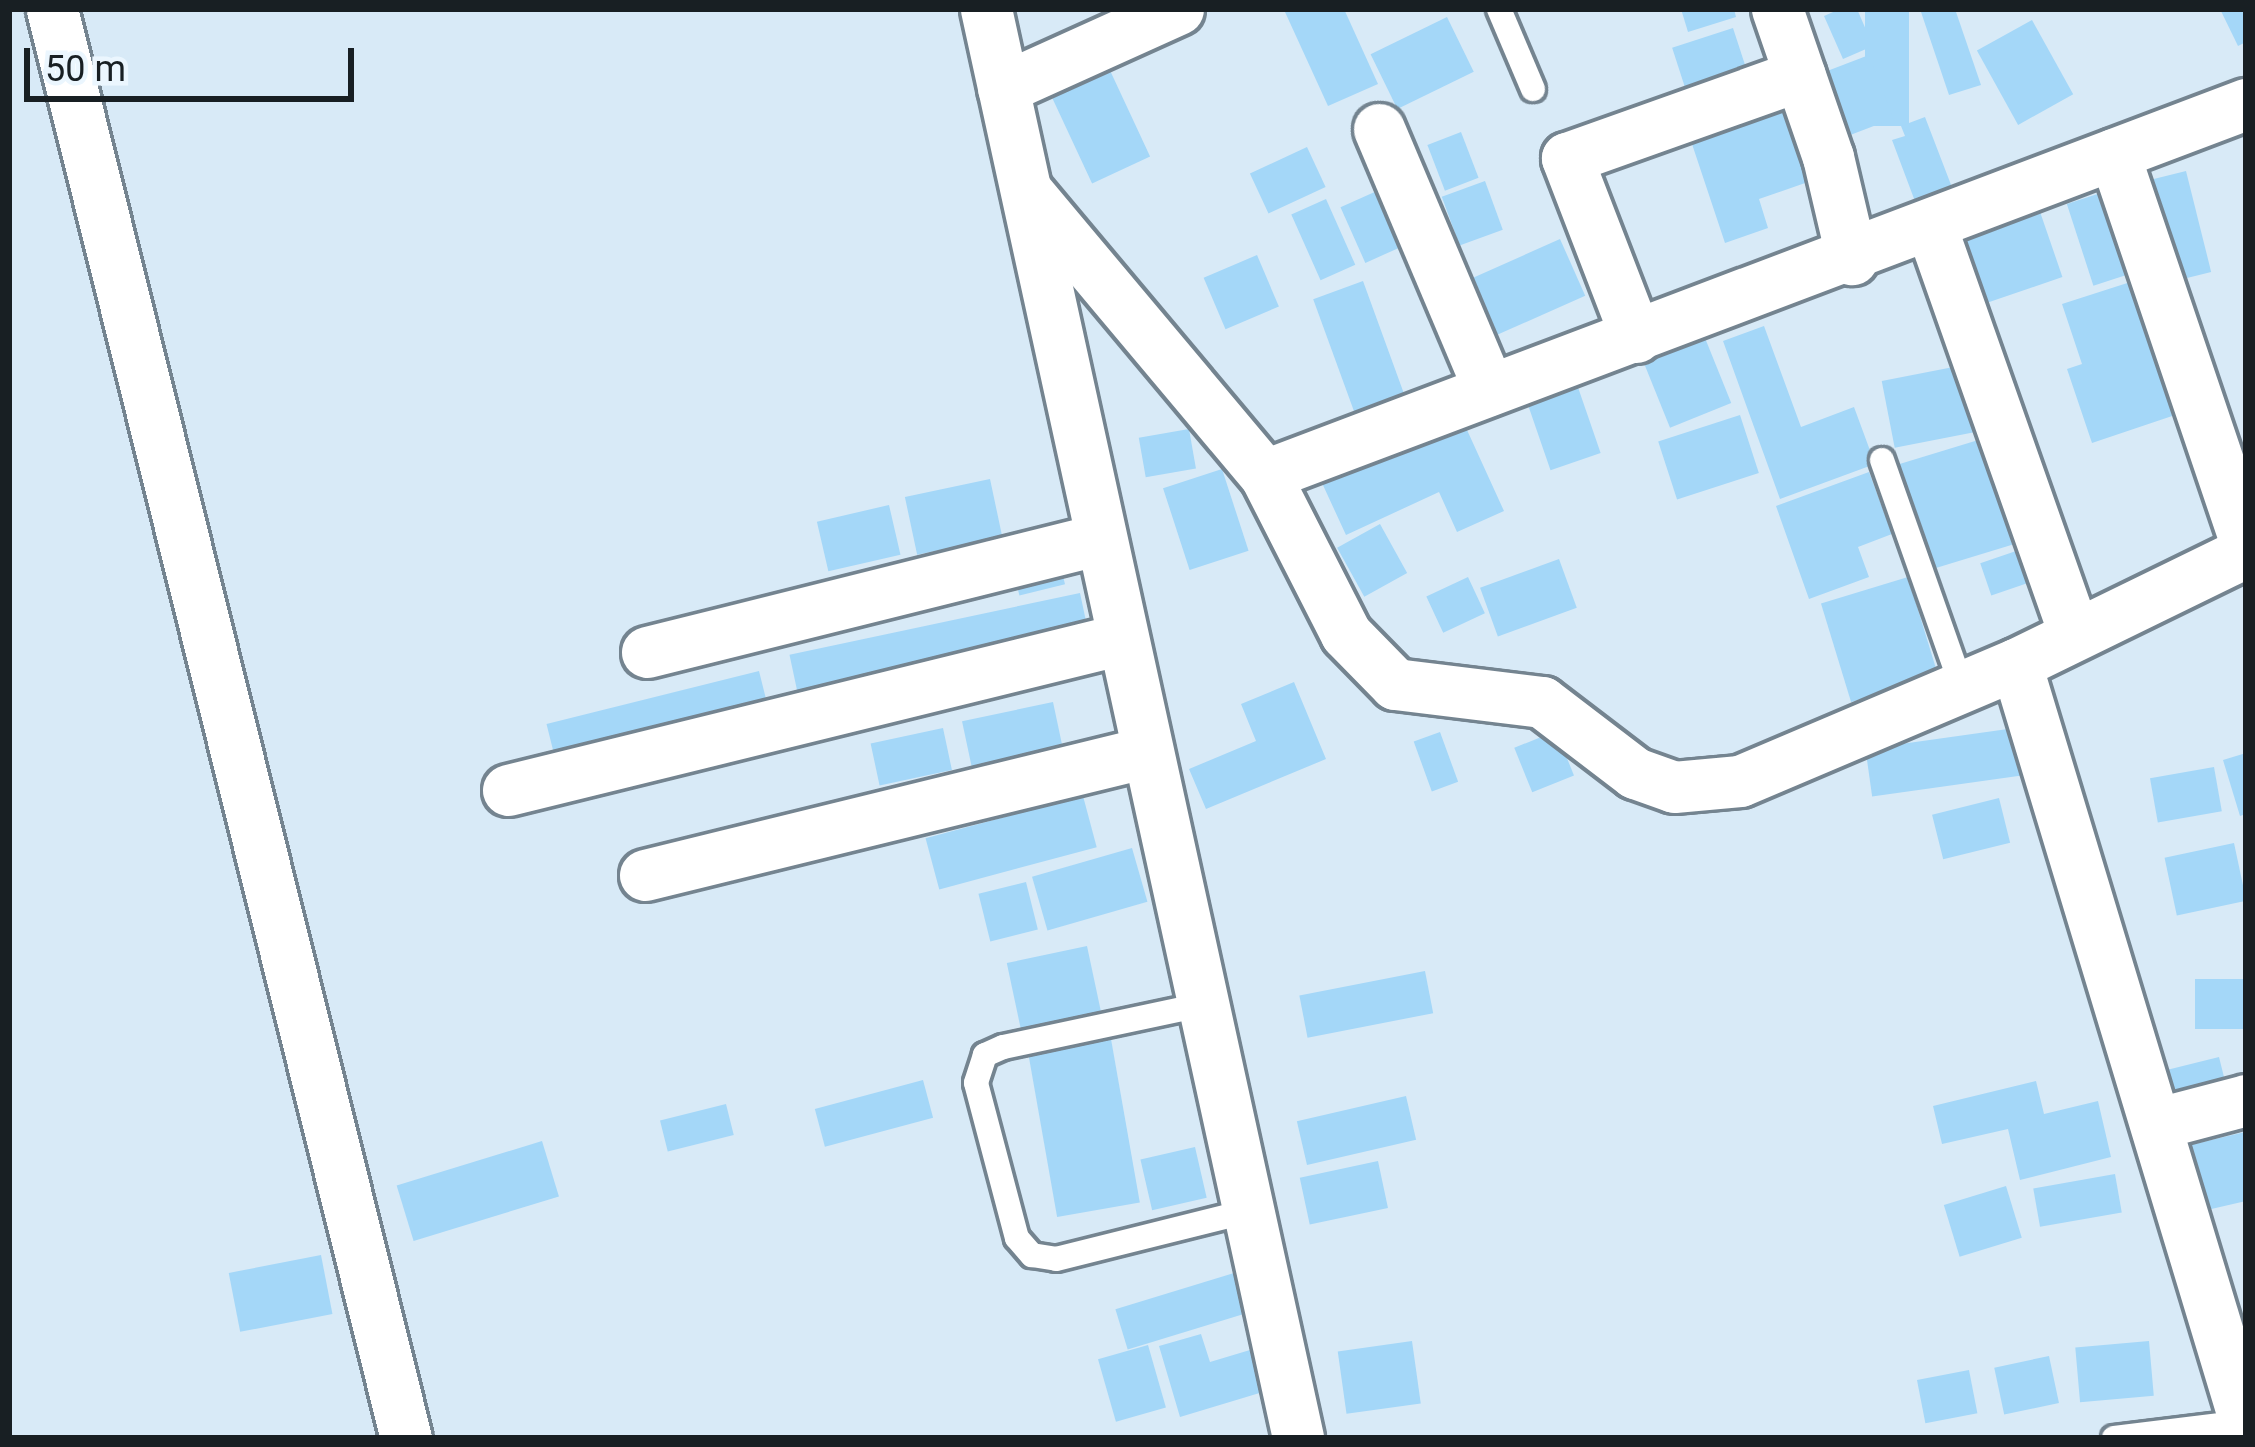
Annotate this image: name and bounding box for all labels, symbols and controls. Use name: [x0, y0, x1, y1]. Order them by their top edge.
scale bar: [30, 24, 360, 98]
text: 50 m: [45, 48, 126, 90]

